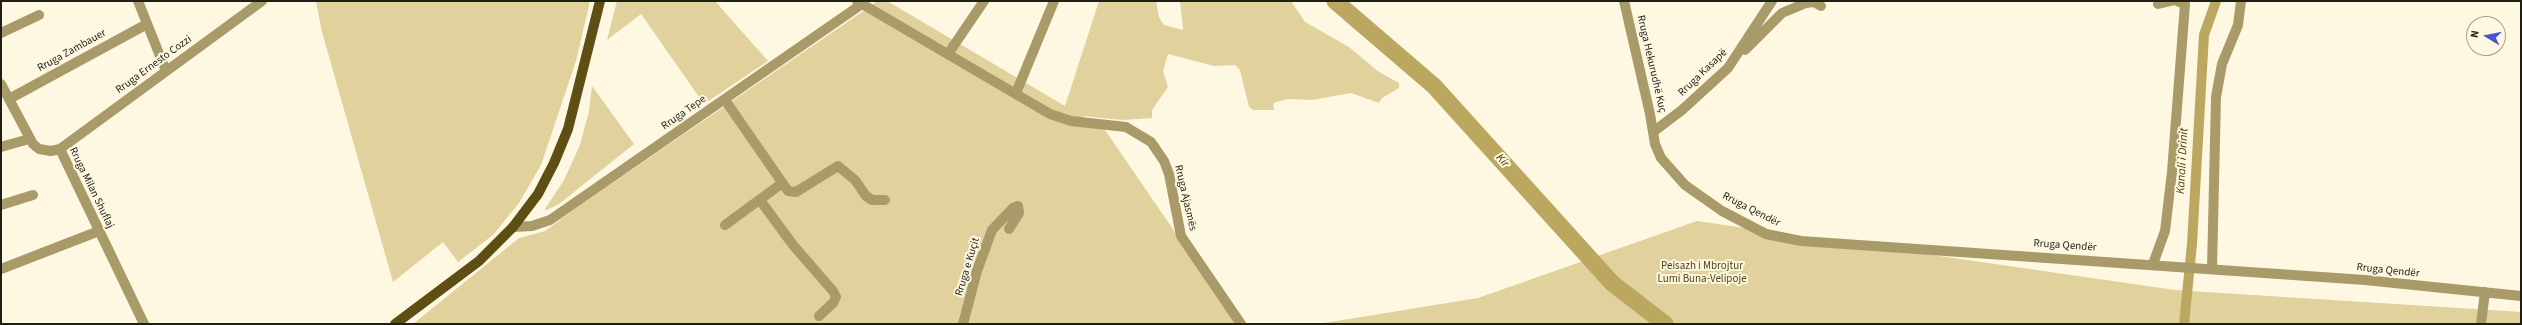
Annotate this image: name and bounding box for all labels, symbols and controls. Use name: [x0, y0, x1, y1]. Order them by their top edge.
street label: Rruga Hekurudhë Kuç: [1633, 14, 1669, 114]
north arrow: [2466, 16, 2506, 56]
street label: Rruga Zambauer: [35, 27, 109, 75]
text: N: [2467, 29, 2483, 39]
street label: Rruga Ernesto Cozzi: [113, 33, 195, 97]
street label: Rruga Kasapë: [1676, 46, 1730, 100]
street label: Rruga Tepe: [659, 93, 709, 133]
water label: Kanali i Drinit: [2174, 128, 2192, 194]
street label: Rruga Milan Shuflaj: [66, 145, 116, 231]
water label: Kir: [1492, 151, 1512, 171]
street label: Rruga Ajasmës: [1171, 164, 1199, 232]
street label: Rruga Qendër: [1720, 190, 1782, 230]
street label: Rruga e Kuçit: [953, 236, 983, 298]
street label: Rruga Qendër: [2033, 237, 2097, 255]
park label: Peisazh i Mbrojtur Lumi Buna-Velipoje: [1657, 260, 1747, 286]
street label: Rruga Qendër: [2356, 261, 2420, 281]

